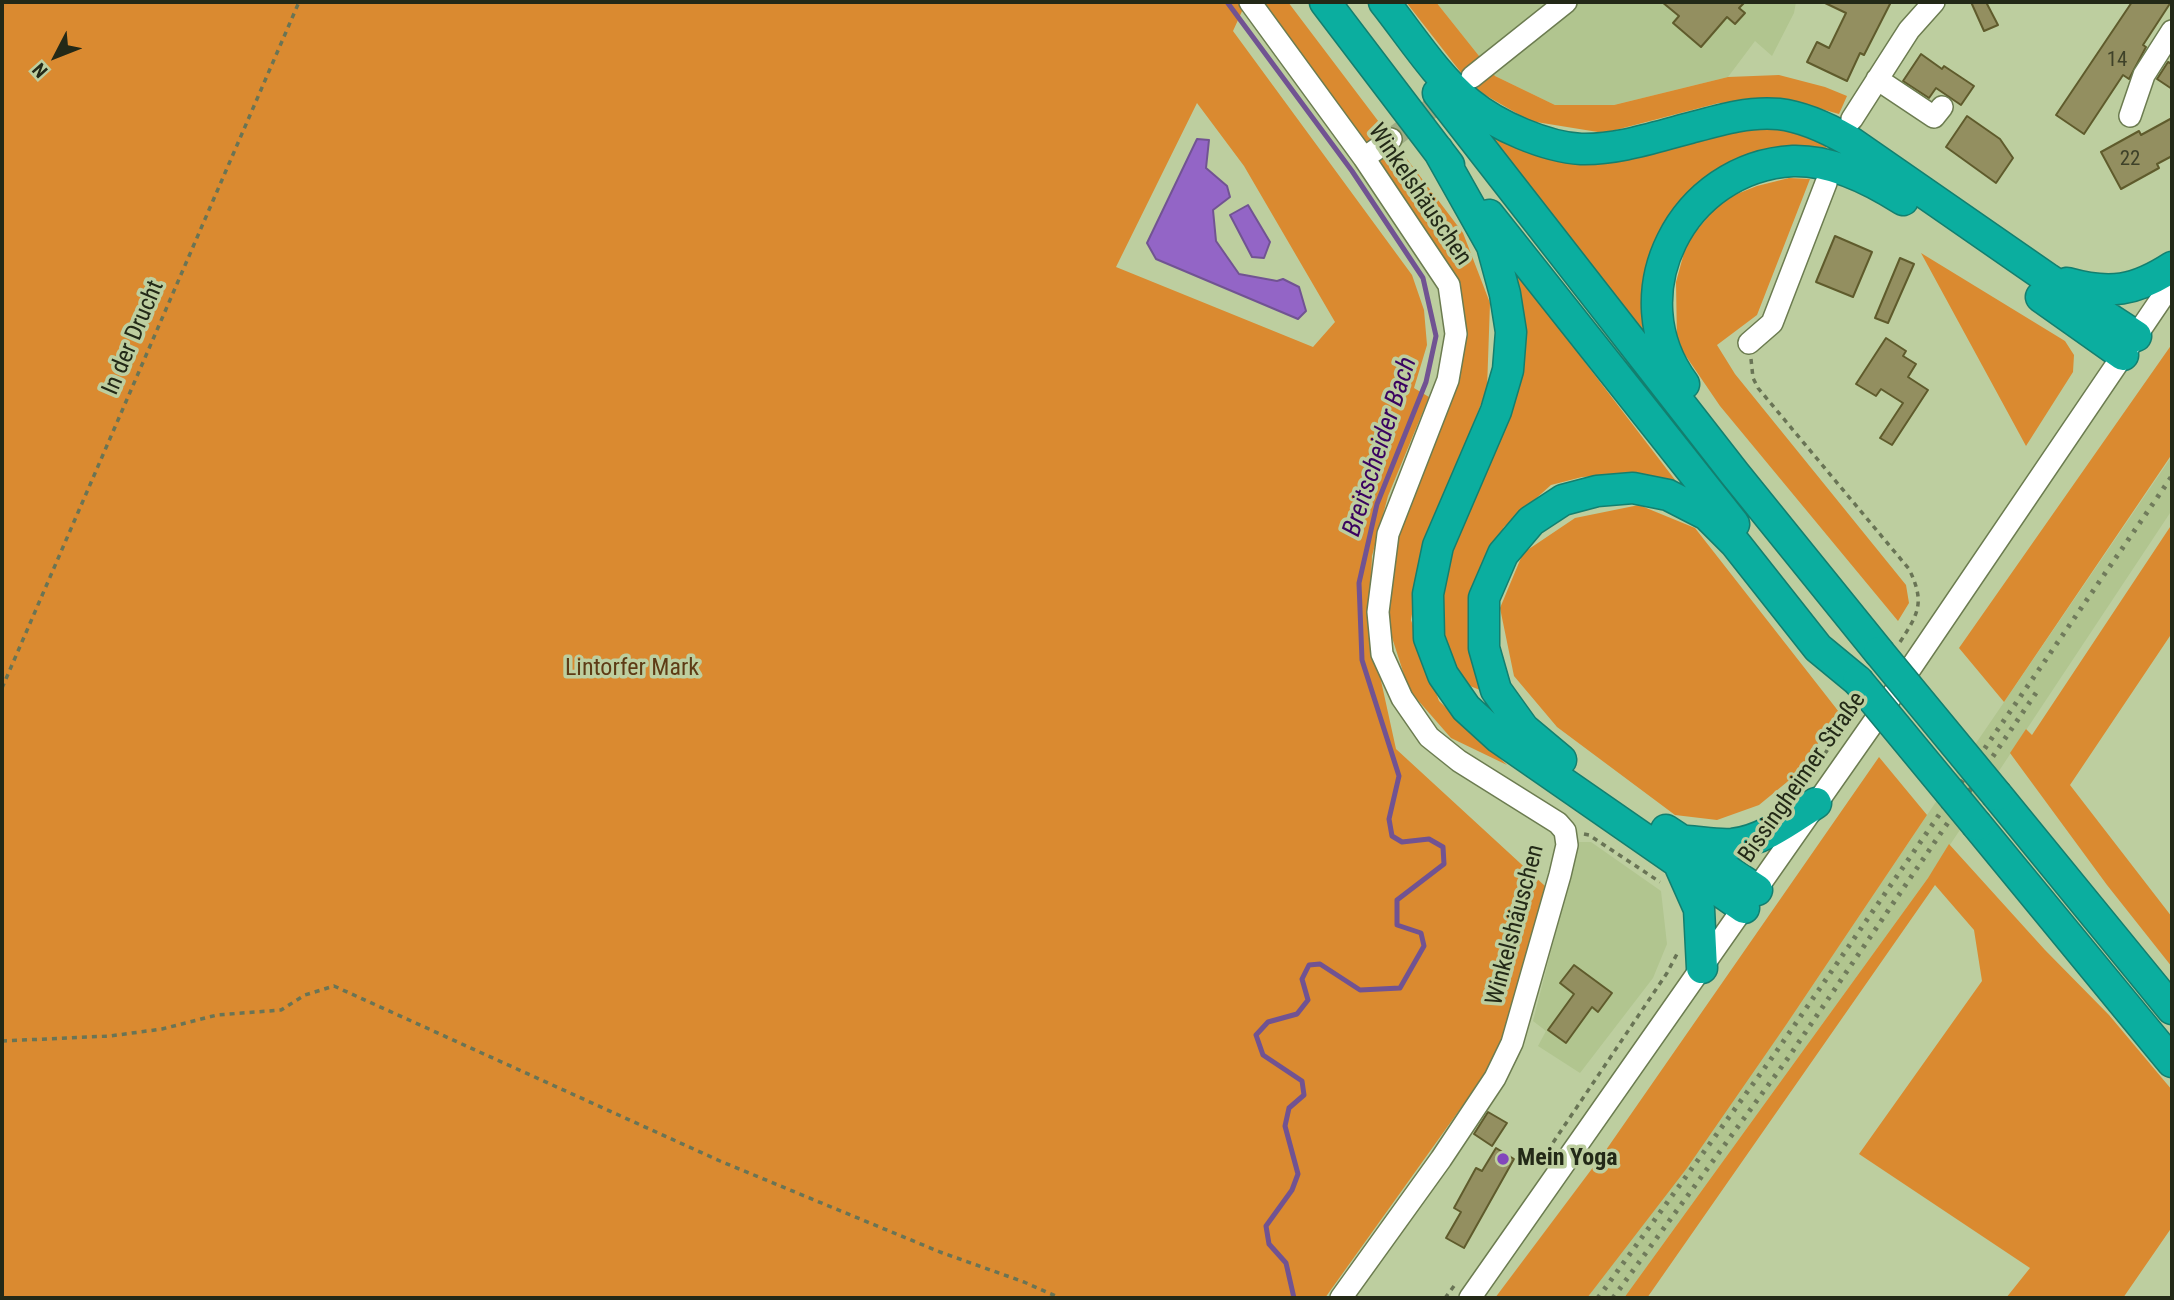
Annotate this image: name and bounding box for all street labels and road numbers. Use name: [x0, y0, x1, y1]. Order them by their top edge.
street label: Winkelshäuschen: [1361, 119, 1477, 271]
street label: In der Drucht: [97, 276, 171, 400]
street label: Bissingheimer Straße: [1733, 687, 1873, 869]
street label: Winkelshäuschen: [1481, 842, 1551, 1008]

